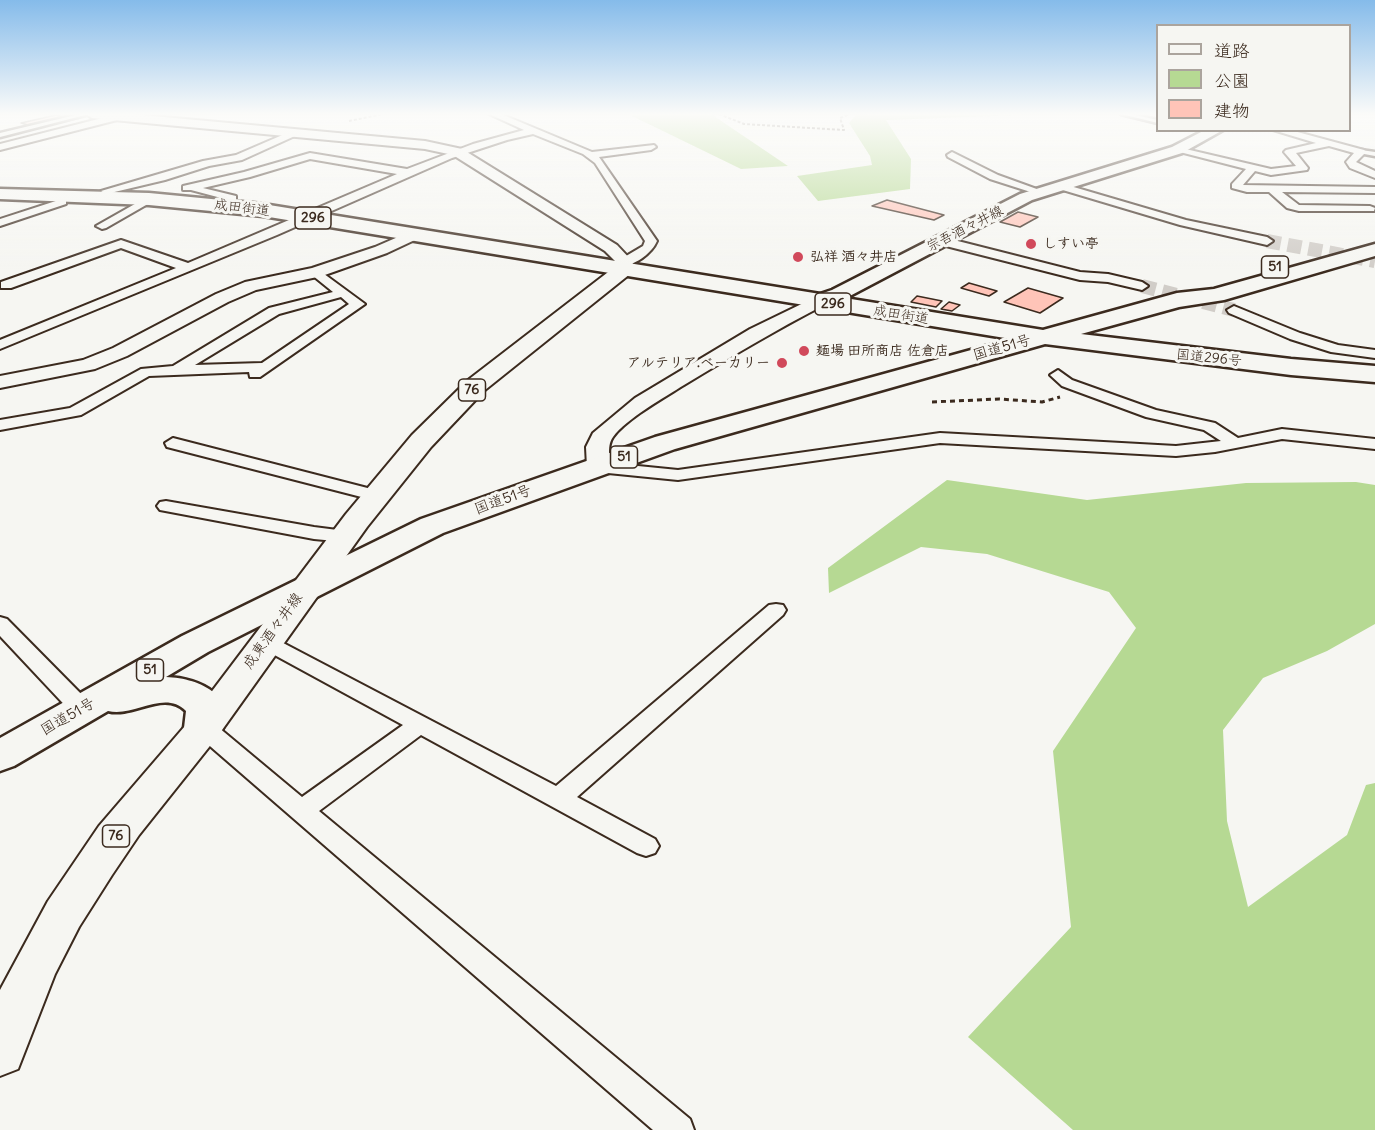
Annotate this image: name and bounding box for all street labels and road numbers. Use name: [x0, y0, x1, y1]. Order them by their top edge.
street label: 成田街道: [213, 196, 271, 220]
street label: 宗吾酒々井線: [924, 202, 1006, 256]
road number: 296: [295, 207, 331, 229]
road number: 51: [1262, 256, 1288, 278]
road number: 296: [815, 293, 851, 315]
street label: 成田街道: [872, 302, 930, 328]
street label: 国道51号: [971, 331, 1033, 365]
street label: 国道296号: [1175, 346, 1243, 370]
road number: 76: [458, 379, 486, 401]
road number: 51: [610, 446, 638, 468]
street label: 国道51号: [472, 481, 534, 519]
street label: 成東酒々井線: [239, 589, 307, 673]
road number: 51: [136, 659, 164, 681]
street label: 国道51号: [38, 694, 98, 740]
road number: 76: [102, 825, 130, 847]

